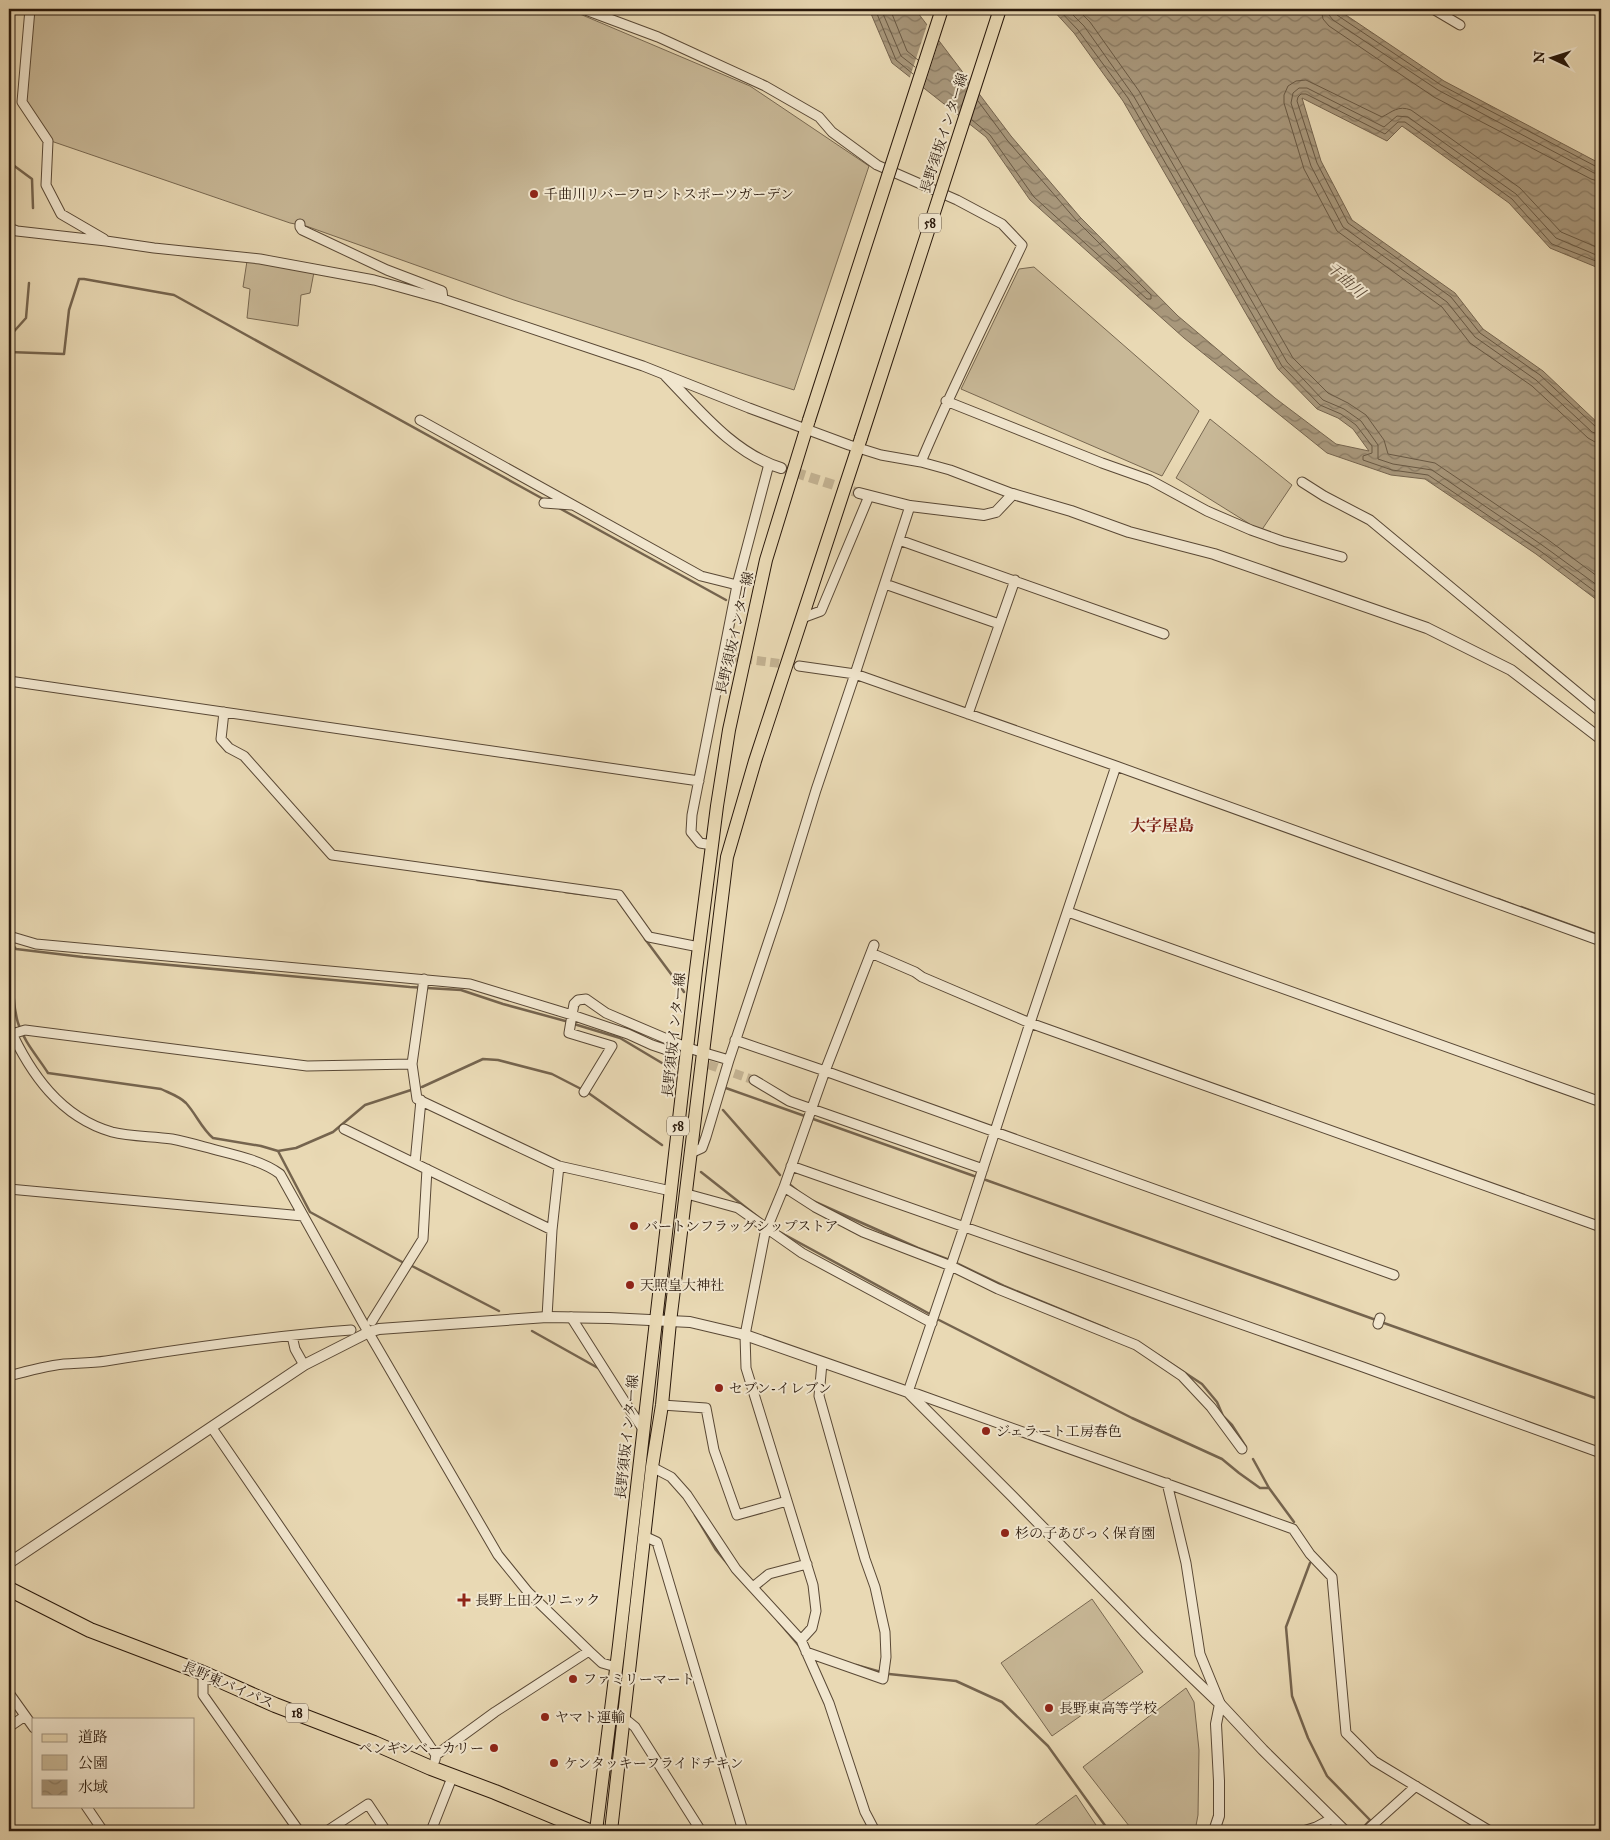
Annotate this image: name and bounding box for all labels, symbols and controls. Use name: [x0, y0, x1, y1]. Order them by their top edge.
north arrow: [1528, 32, 1578, 82]
text: N: [1531, 50, 1548, 64]
street label: 長野須坂インター線: [917, 71, 971, 195]
place label: 千曲川リバーフロントスポーツガーデン: [544, 186, 794, 203]
marker: 千曲川リバーフロントスポーツガーデン: [528, 188, 540, 200]
road number: 58: [919, 214, 941, 232]
water label: 千曲川: [1323, 258, 1370, 303]
street label: 長野須坂インター線: [713, 570, 757, 696]
district label: 大字屋島: [1130, 816, 1194, 835]
street label: 長野須坂インター線: [659, 972, 689, 1098]
road number: 58: [667, 1116, 689, 1136]
place label: バートンフラッグシップストア: [644, 1218, 838, 1235]
marker: バートンフラッグシップストア: [628, 1220, 640, 1232]
place label: 天照皇大神社: [640, 1277, 724, 1294]
marker: 天照皇大神社: [624, 1279, 636, 1291]
street label: 長野須坂インター線: [612, 1374, 642, 1500]
place label: セブン-イレブン: [729, 1380, 832, 1397]
marker: セブン-イレブン: [713, 1382, 725, 1394]
place label: ジェラート工房春色: [996, 1423, 1122, 1440]
marker: ジェラート工房春色: [980, 1425, 992, 1437]
place label: 杉の子あぴっく保育園: [1015, 1525, 1155, 1542]
marker: 杉の子あぴっく保育園: [999, 1527, 1011, 1539]
place label: 長野上田クリニック: [475, 1592, 600, 1609]
marker: 長野上田クリニック: [457, 1593, 471, 1607]
street label: 長野東バイパス: [180, 1658, 276, 1712]
place label: ファミリーマート: [583, 1671, 695, 1688]
marker: ファミリーマート: [567, 1673, 579, 1685]
place label: 長野東高等学校: [1059, 1700, 1157, 1717]
marker: 長野東高等学校: [1043, 1702, 1055, 1714]
road number: 18: [286, 1704, 308, 1722]
place label: ヤマト運輸: [555, 1709, 625, 1726]
marker: ヤマト運輸: [539, 1711, 551, 1723]
legend: [32, 1718, 195, 1808]
text: 道路: [78, 1728, 108, 1746]
place label: ペンギンベーカリー: [358, 1740, 484, 1757]
marker: ペンギンベーカリー: [488, 1742, 500, 1754]
text: 公園: [78, 1754, 108, 1772]
place label: ケンタッキーフライドチキン: [564, 1755, 743, 1772]
marker: ケンタッキーフライドチキン: [548, 1757, 560, 1769]
text: 水域: [78, 1778, 108, 1796]

